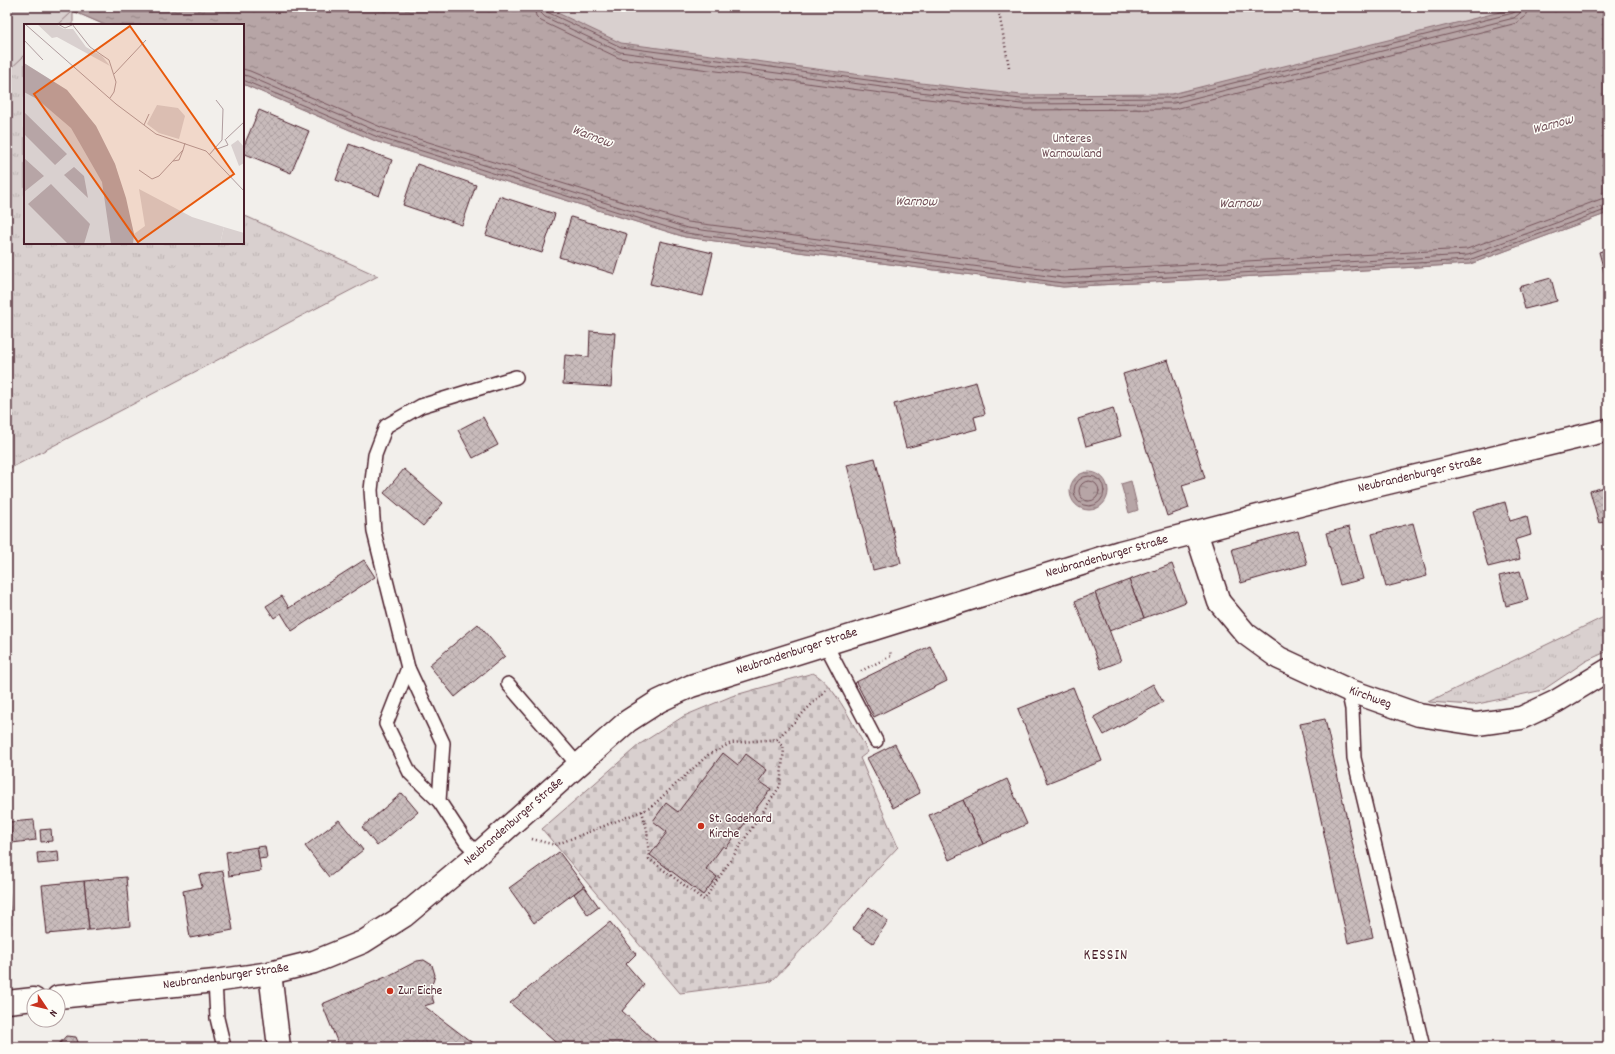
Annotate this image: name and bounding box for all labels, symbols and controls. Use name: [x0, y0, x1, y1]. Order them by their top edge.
inset map: [24, 24, 244, 244]
water label: Warnow: [1530, 110, 1577, 140]
water label: Warnow: [569, 120, 616, 154]
park label: Unteres Warnowland: [1042, 130, 1102, 164]
water label: Warnow: [895, 192, 938, 212]
water label: Warnow: [1219, 194, 1262, 214]
street label: Neubrandenburger Straße: [1356, 451, 1484, 499]
street label: Neubrandenburger Straße: [1043, 530, 1171, 584]
street label: Neubrandenburger Straße: [734, 623, 860, 681]
street label: Kirchweg: [1346, 682, 1394, 715]
street label: Neubrandenburger Straße: [460, 773, 568, 871]
place label: St. Godehard Kirche: [709, 810, 772, 844]
marker: St. Godehard Kirche: [696, 821, 706, 831]
district label: KESSIN: [1083, 945, 1129, 967]
street label: Neubrandenburger Straße: [162, 959, 290, 995]
place label: Zur Eiche: [398, 982, 443, 1001]
marker: Zur Eiche: [385, 986, 395, 996]
north arrow: [26, 988, 66, 1028]
text: N: [44, 1006, 61, 1020]

